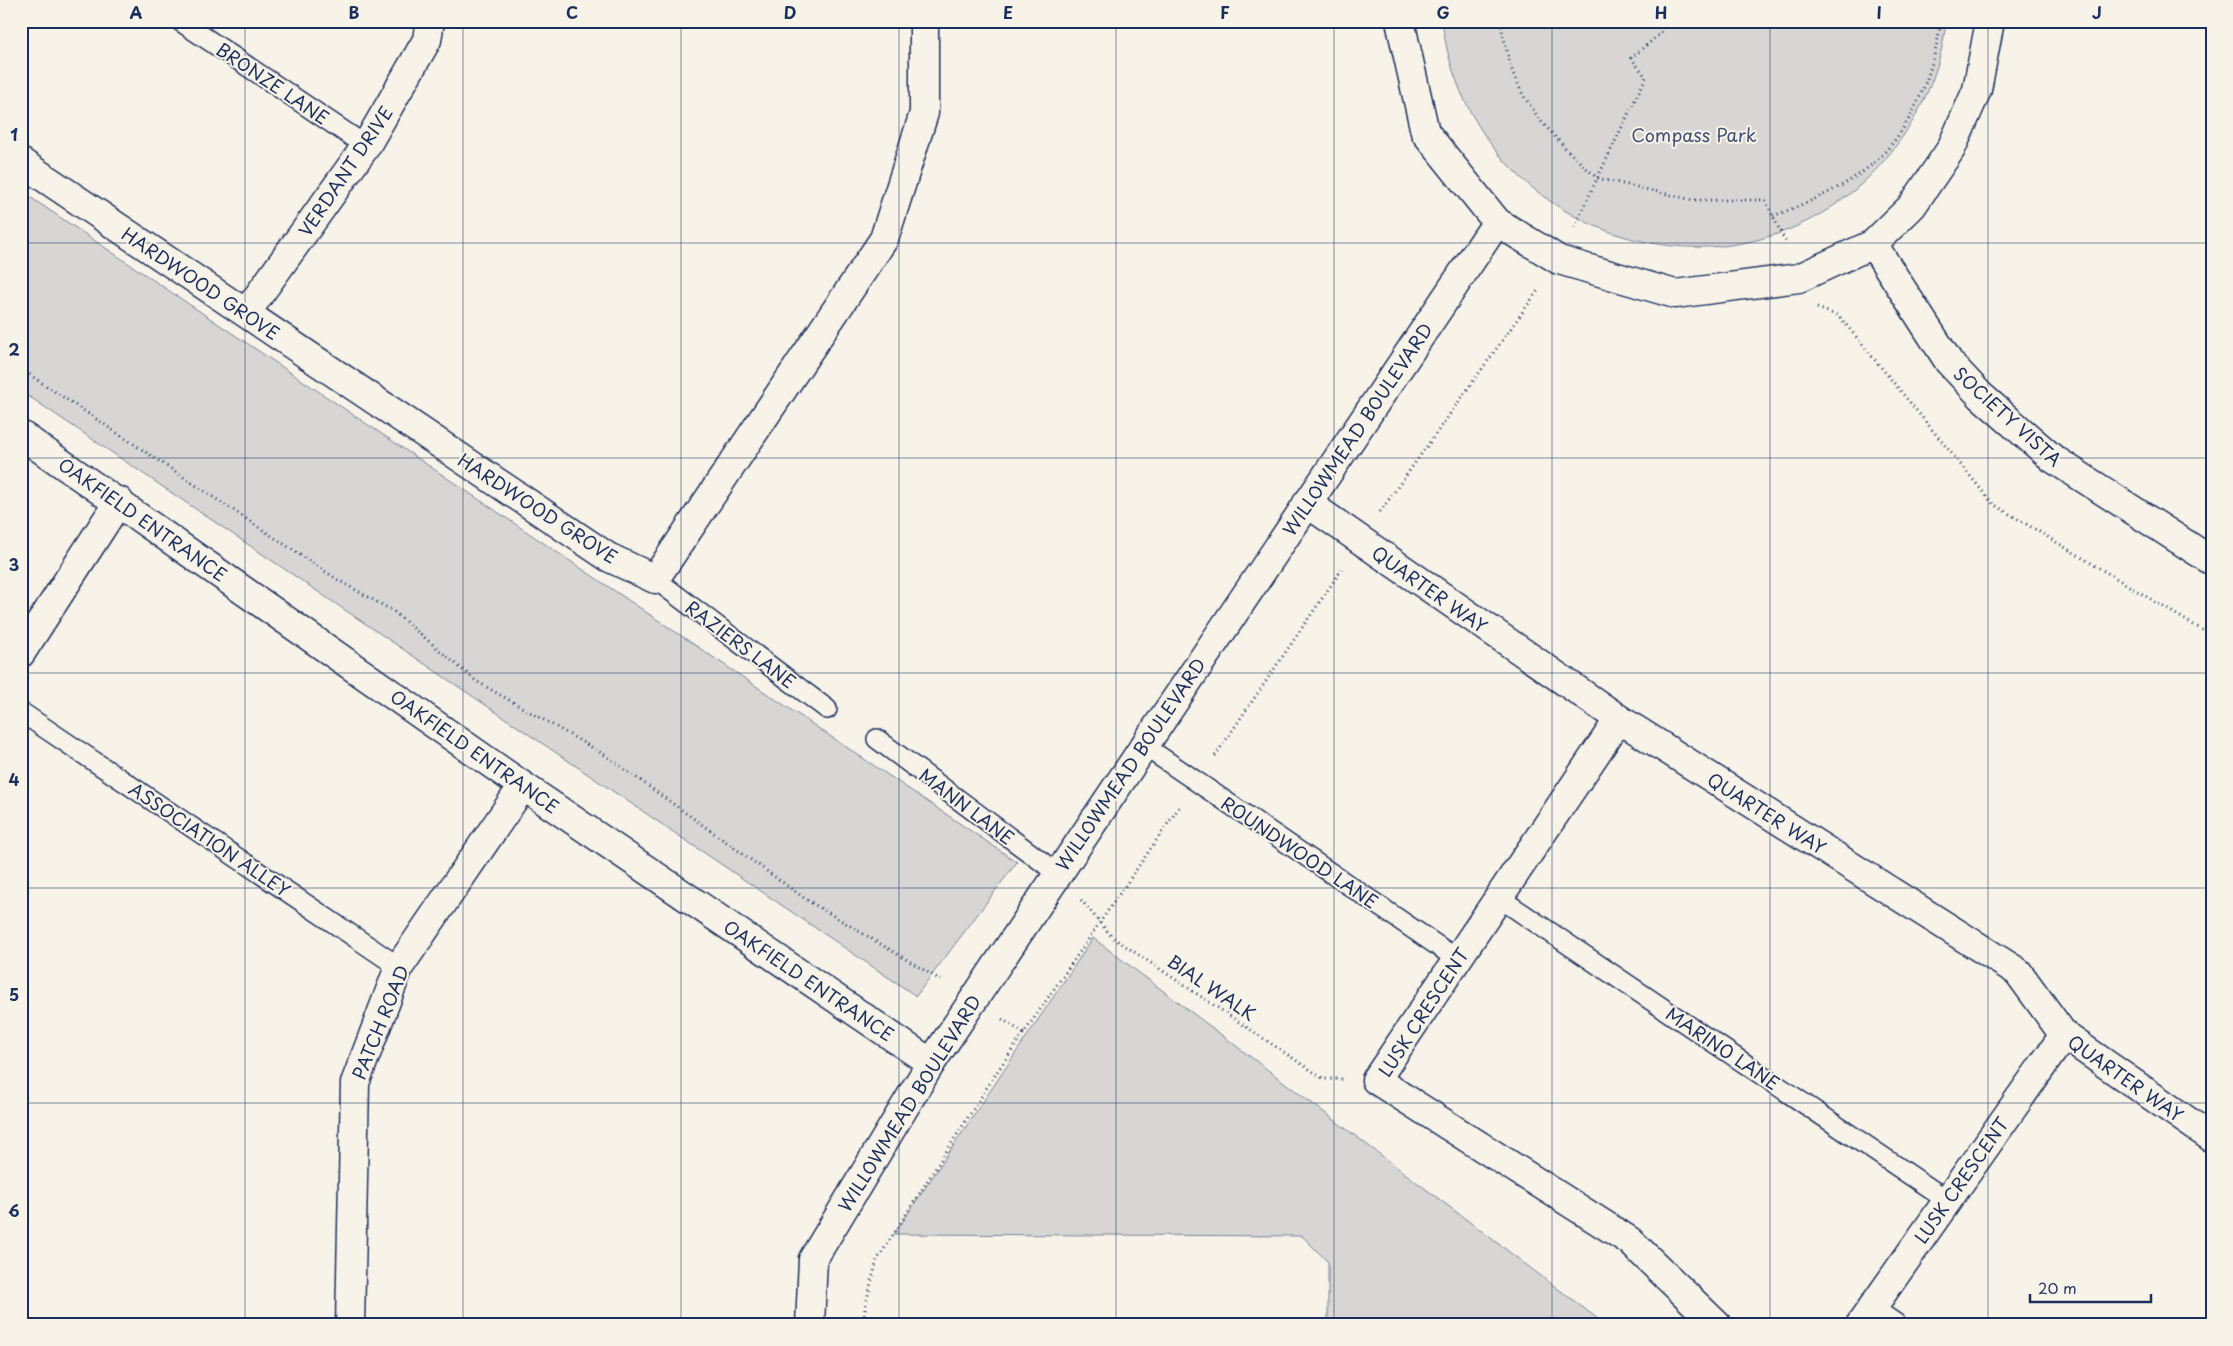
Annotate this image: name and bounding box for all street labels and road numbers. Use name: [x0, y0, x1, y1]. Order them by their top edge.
street label: BRONZE LANE: [211, 35, 335, 131]
street label: VERDANT DRIVE: [291, 100, 399, 242]
street label: HARDWOOD GROVE: [117, 220, 285, 346]
street label: WILLOWMEAD BOULEVARD: [1276, 317, 1438, 541]
street label: SOCIETY VISTA: [1948, 360, 2068, 472]
street label: HARDWOOD GROVE: [453, 446, 623, 570]
street label: OAKFIELD ENTRANCE: [53, 450, 233, 588]
street label: QUARTER WAY: [1367, 539, 1493, 639]
street label: RAZIERS LANE: [680, 594, 802, 694]
street label: WILLOWMEAD BOULEVARD: [1049, 652, 1211, 876]
street label: OAKFIELD ENTRANCE: [385, 682, 565, 820]
street label: MANN LANE: [914, 761, 1020, 851]
street label: QUARTER WAY: [1702, 766, 1832, 860]
street label: ASSOCIATION ALLEY: [124, 775, 296, 903]
street label: ROUNDWOOD LANE: [1216, 789, 1384, 915]
street label: OAKFIELD ENTRANCE: [718, 913, 900, 1047]
street label: LUSK CRESCENT: [1371, 942, 1475, 1082]
street label: BIAL WALK: [1162, 947, 1262, 1027]
street label: PATCH ROAD: [345, 961, 415, 1083]
street label: WILLOWMEAD BOULEVARD: [831, 989, 987, 1217]
street label: MARINO LANE: [1661, 1000, 1785, 1096]
street label: QUARTER WAY: [2063, 1028, 2189, 1128]
street label: LUSK CRESCENT: [1907, 1111, 2015, 1249]

